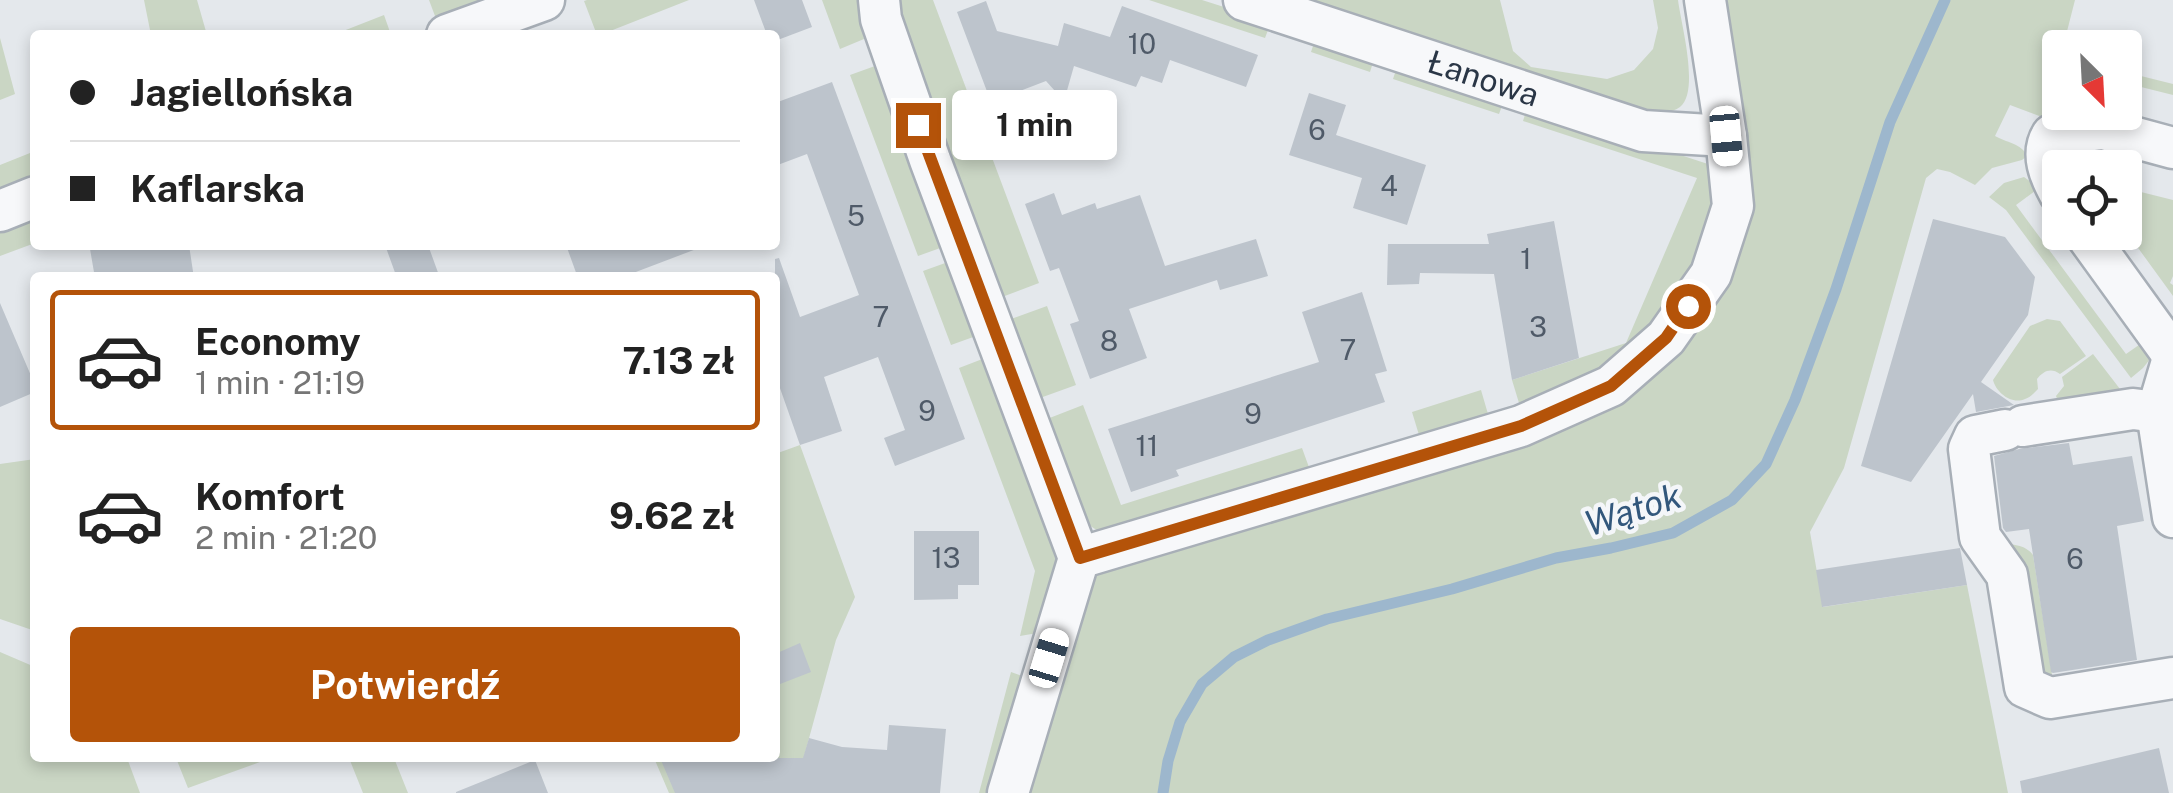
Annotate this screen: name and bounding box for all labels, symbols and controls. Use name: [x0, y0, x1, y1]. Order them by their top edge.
house number: 10: [1128, 27, 1156, 60]
north arrow: [2042, 30, 2142, 130]
map controls: [2042, 30, 2142, 250]
street label: Łanowa: [1423, 43, 1544, 114]
text: Jagiellońska: [130, 70, 353, 115]
callout: 1 min: [953, 90, 1118, 160]
route end: [896, 103, 941, 148]
car: [1708, 105, 1744, 167]
text: 1 min: [996, 106, 1073, 143]
house number: 6: [1308, 113, 1326, 146]
button: locate: [2042, 150, 2142, 250]
text: Kaflarska: [130, 166, 305, 211]
house number: 4: [1380, 169, 1398, 202]
house number: 5: [847, 199, 865, 232]
house number: 1: [1520, 242, 1532, 275]
route start: [1666, 284, 1711, 329]
house number: 7: [873, 300, 889, 333]
house number: 3: [1529, 310, 1547, 343]
icon: car: [75, 315, 165, 405]
text: Economy: [195, 319, 361, 364]
house number: 8: [1100, 324, 1118, 357]
house number: 7: [1340, 333, 1356, 366]
text: 7.13 zł: [622, 338, 735, 383]
text: 1 min · 21:19: [195, 364, 365, 401]
house number: 9: [918, 394, 936, 427]
house number: 9: [1244, 397, 1262, 430]
house number: 11: [1136, 429, 1158, 462]
icon: car: [75, 470, 165, 560]
text: Komfort: [195, 474, 345, 519]
water label: Wątok: [1580, 475, 1686, 544]
text: 9.62 zł: [609, 493, 735, 538]
text: 2 min · 21:20: [195, 519, 377, 556]
house number: 13: [931, 541, 961, 574]
house number: 6: [2066, 542, 2084, 575]
car: [1026, 625, 1072, 691]
button: Potwierdź: [70, 627, 740, 742]

